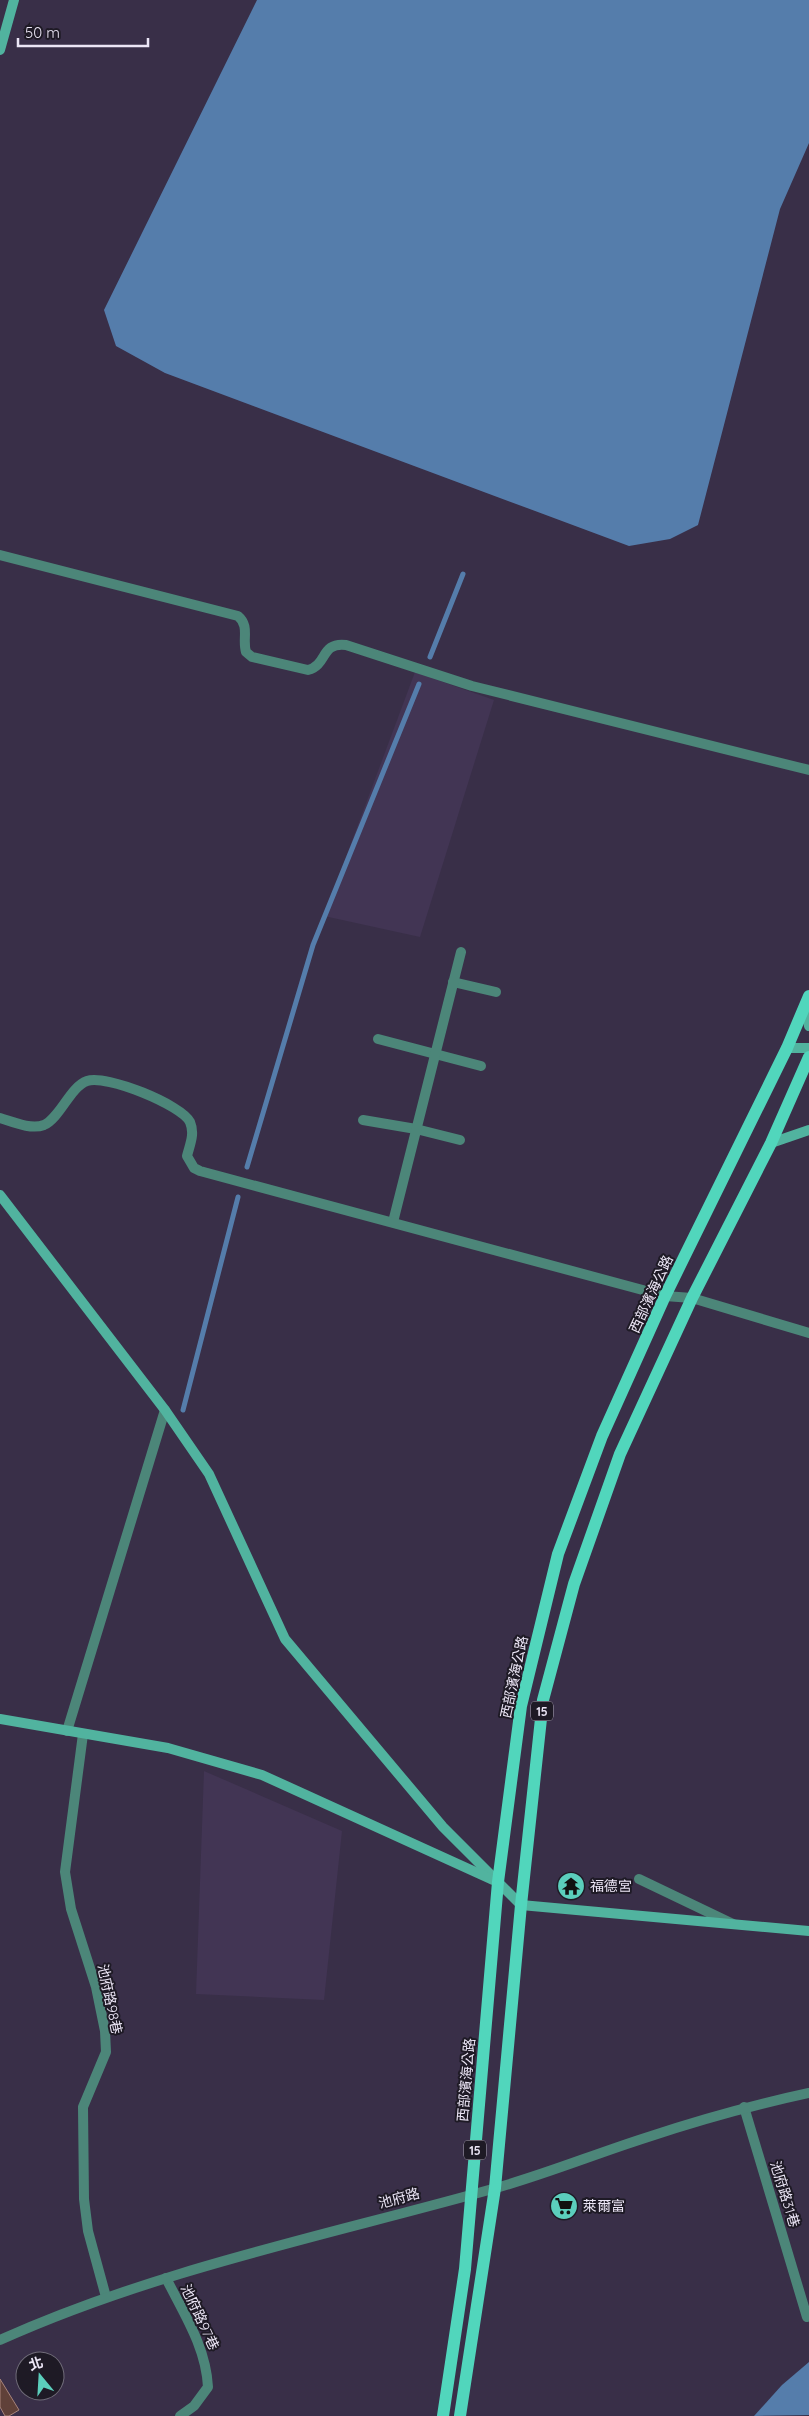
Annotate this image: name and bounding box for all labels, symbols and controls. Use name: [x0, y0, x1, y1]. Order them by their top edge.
scale bar: [18, 15, 148, 47]
text: 50 m: [25, 23, 60, 42]
street label: 西部濱海公路: [625, 1252, 677, 1336]
street label: 西部濱海公路: [496, 1634, 532, 1720]
road number: 15: [531, 1702, 553, 1720]
temple icon: 福德宮: [556, 1871, 586, 1901]
place label: 福德宮: [590, 1877, 632, 1895]
street label: 池府路98巷: [94, 1962, 126, 2036]
street label: 西部濱海公路: [453, 2037, 479, 2123]
road number: 15: [464, 2140, 486, 2160]
street label: 池府路31巷: [766, 2159, 804, 2229]
street label: 池府路: [376, 2184, 422, 2212]
supermarket icon: 萊爾富: [549, 2191, 579, 2221]
place label: 萊爾富: [583, 2197, 625, 2215]
street label: 池府路97巷: [177, 2281, 223, 2353]
north arrow: [15, 2351, 65, 2401]
text: 北: [27, 2353, 45, 2374]

